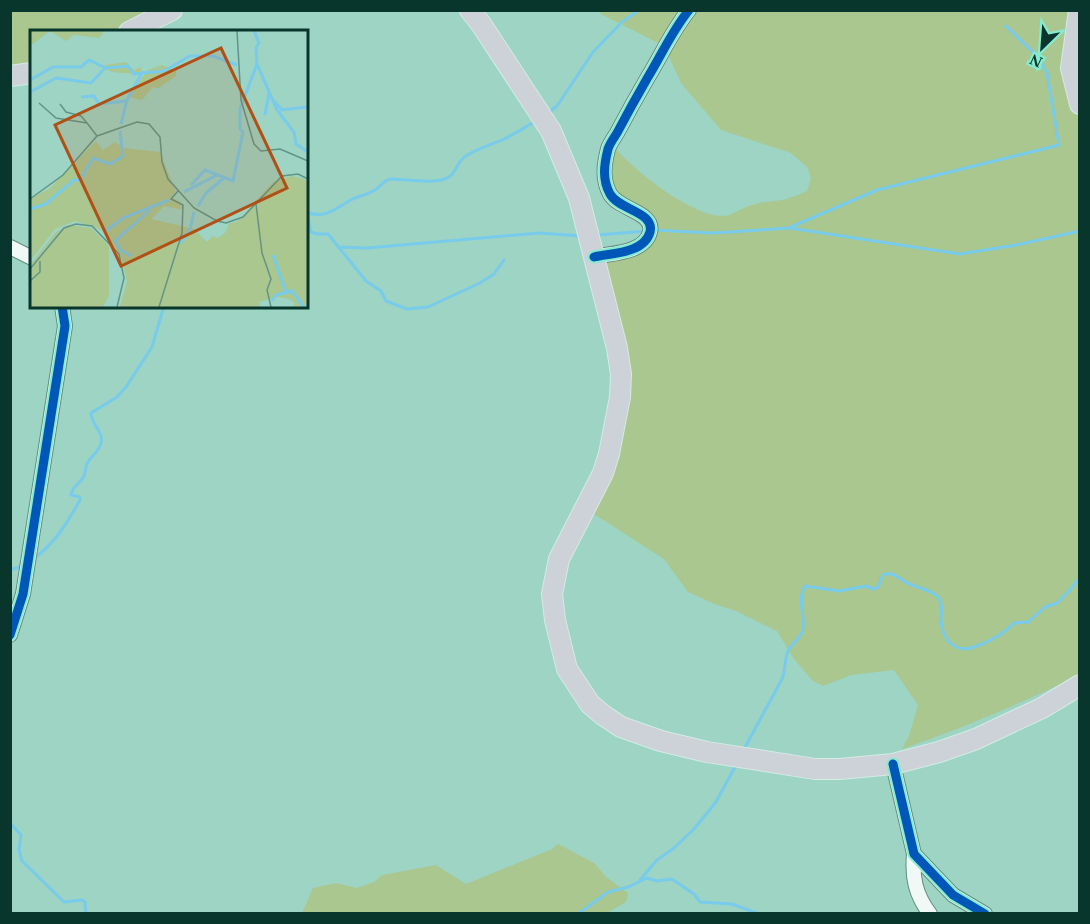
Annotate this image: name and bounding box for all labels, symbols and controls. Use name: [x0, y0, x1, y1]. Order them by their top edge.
north arrow: [1012, 18, 1072, 78]
inset map: [30, 30, 308, 308]
text: N: [1027, 51, 1045, 71]

